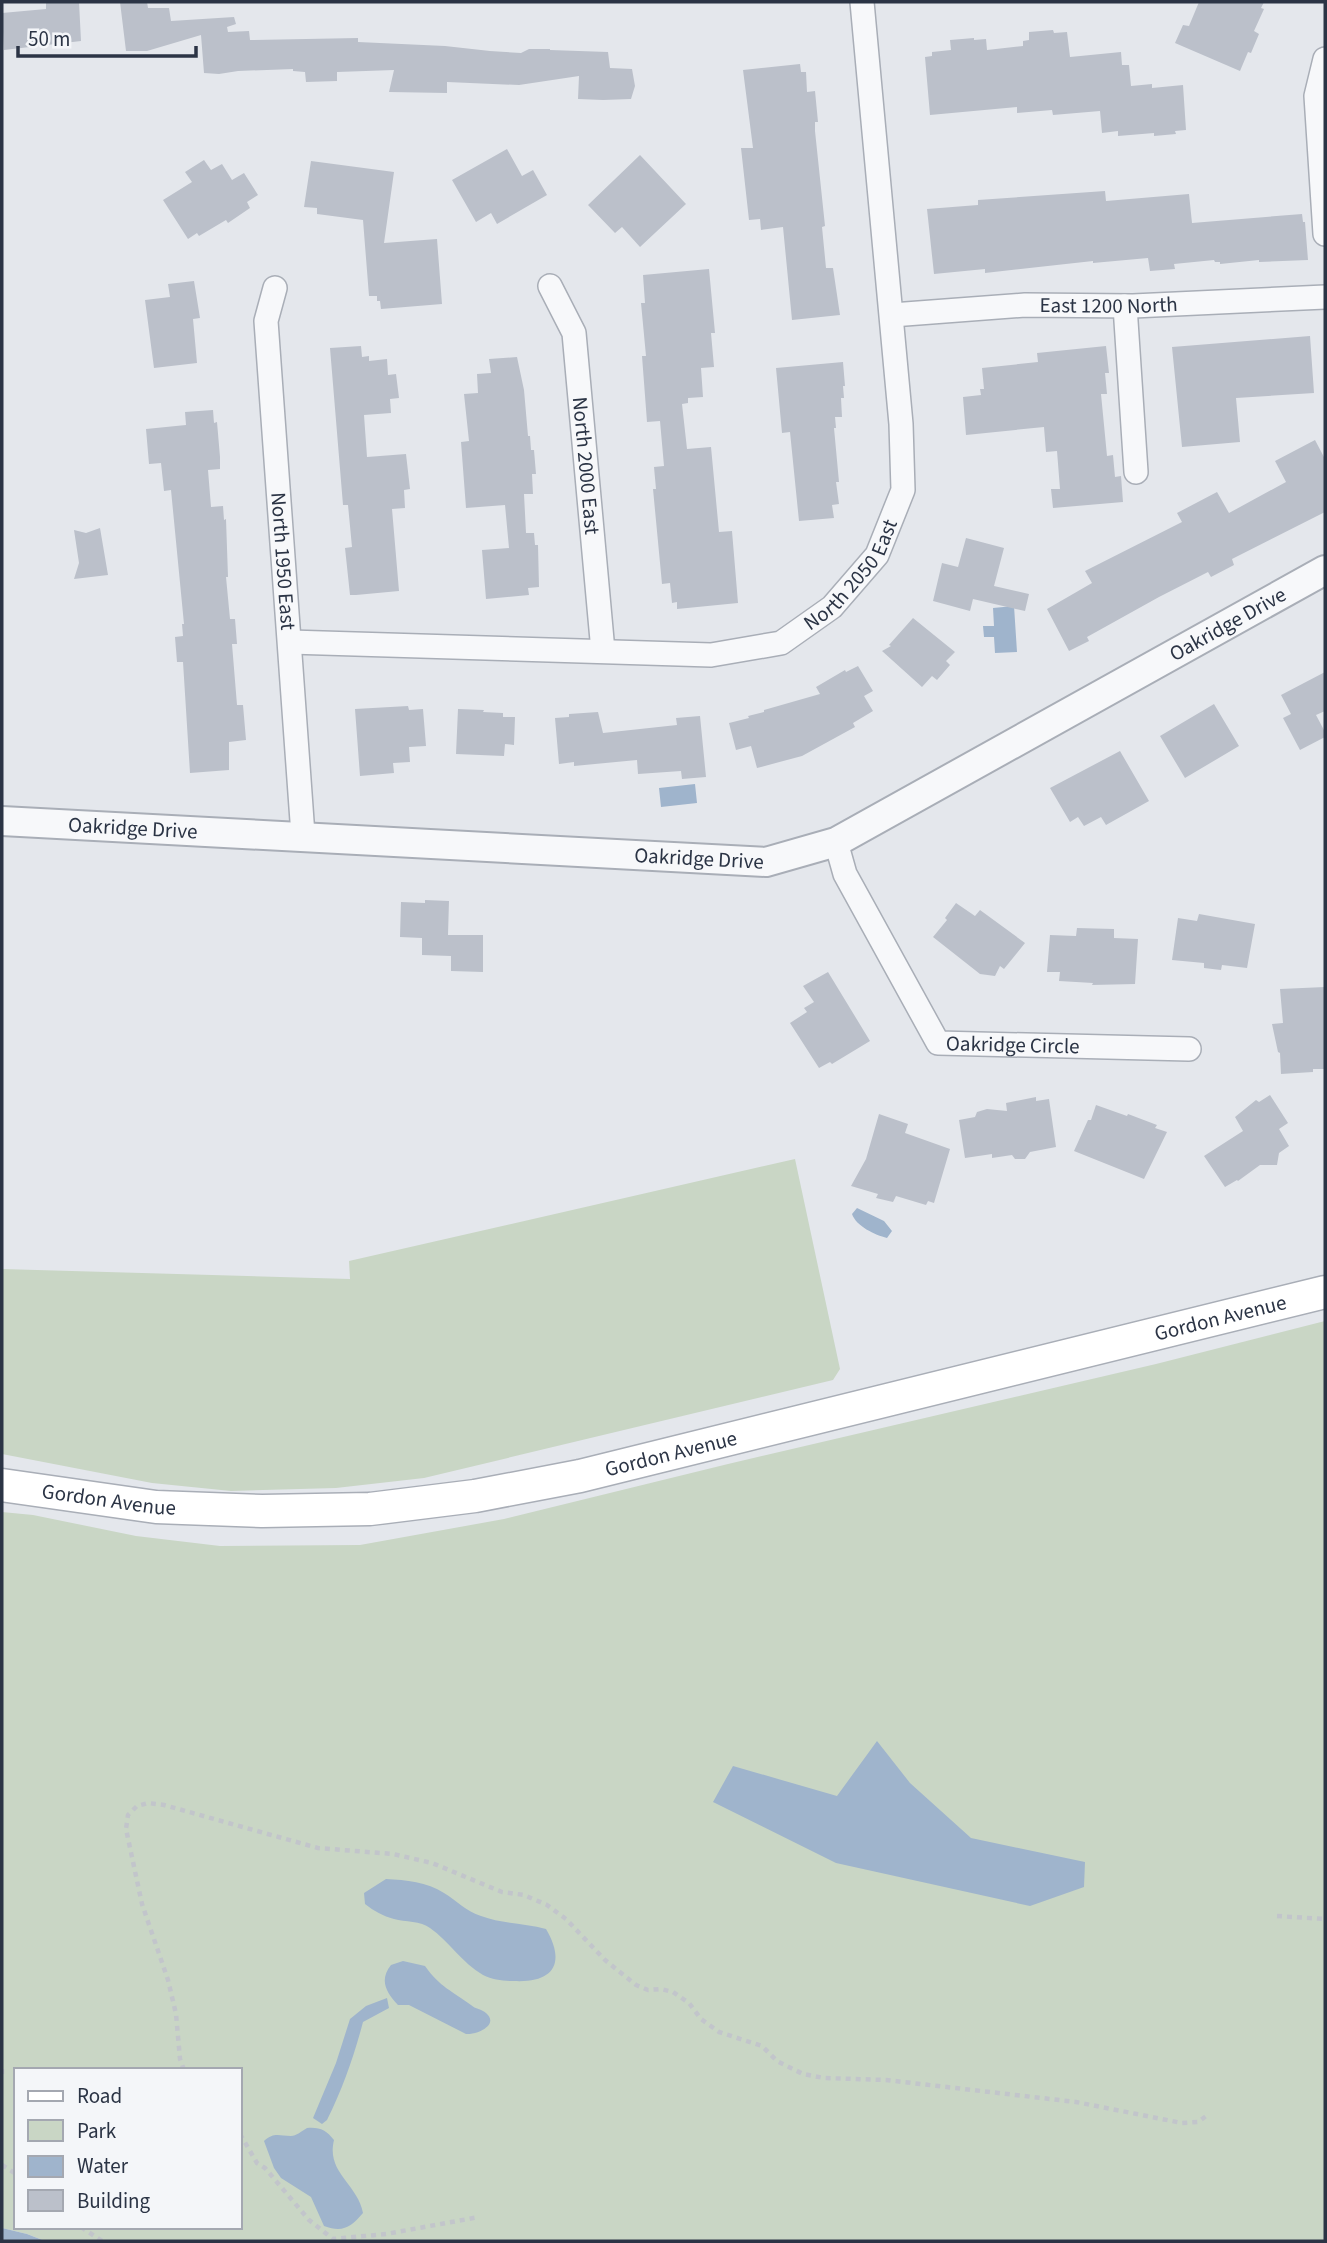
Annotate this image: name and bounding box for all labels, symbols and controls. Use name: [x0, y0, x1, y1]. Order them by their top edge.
scale bar: [18, 14, 196, 58]
text: 50 m: [28, 24, 70, 54]
street label: East 1200 North: [1039, 289, 1178, 321]
street label: North 2000 East: [565, 396, 607, 536]
street label: North 1950 East: [263, 491, 303, 631]
street label: North 2050 East: [797, 514, 905, 638]
street label: Oakridge Drive: [1164, 580, 1291, 669]
street label: Oakridge Drive: [67, 810, 198, 846]
street label: Oakridge Drive: [634, 840, 764, 877]
street label: Oakridge Circle: [946, 1028, 1080, 1061]
street label: Gordon Avenue: [1151, 1287, 1290, 1349]
street label: Gordon Avenue: [602, 1423, 740, 1484]
street label: Gordon Avenue: [40, 1476, 176, 1523]
legend: [14, 2068, 242, 2229]
text: Road: [77, 2081, 122, 2111]
text: Park: [77, 2116, 117, 2146]
text: Water: [77, 2151, 129, 2181]
text: Building: [77, 2186, 151, 2216]

